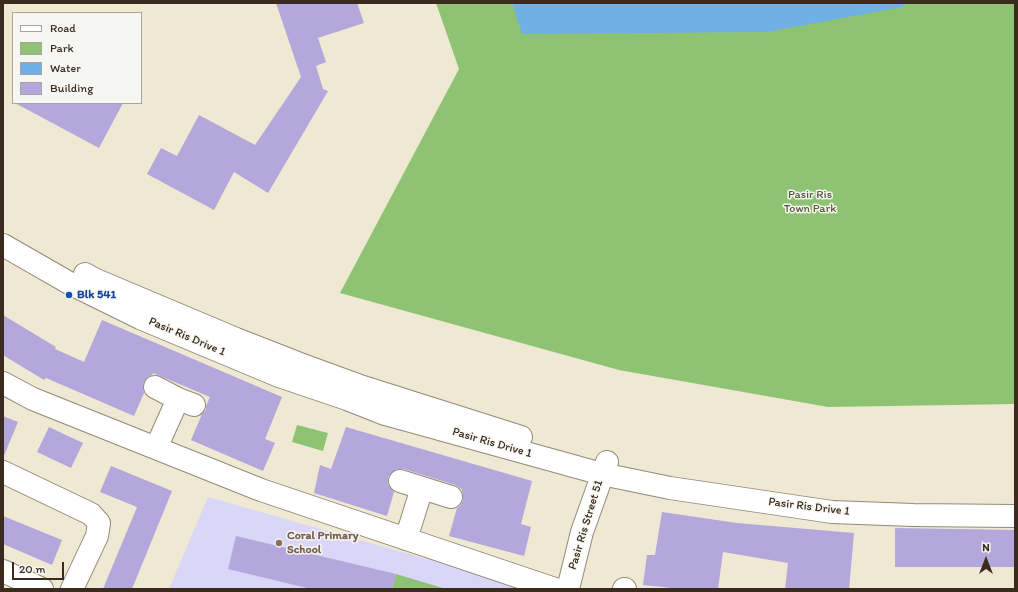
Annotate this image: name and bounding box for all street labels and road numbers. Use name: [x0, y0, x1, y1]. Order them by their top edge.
street label: Pasir Ris Drive 1: [146, 314, 228, 360]
street label: Pasir Ris Drive 1: [451, 425, 533, 461]
street label: Pasir Ris Street 51: [566, 478, 606, 572]
street label: Pasir Ris Drive 1: [767, 495, 851, 519]

